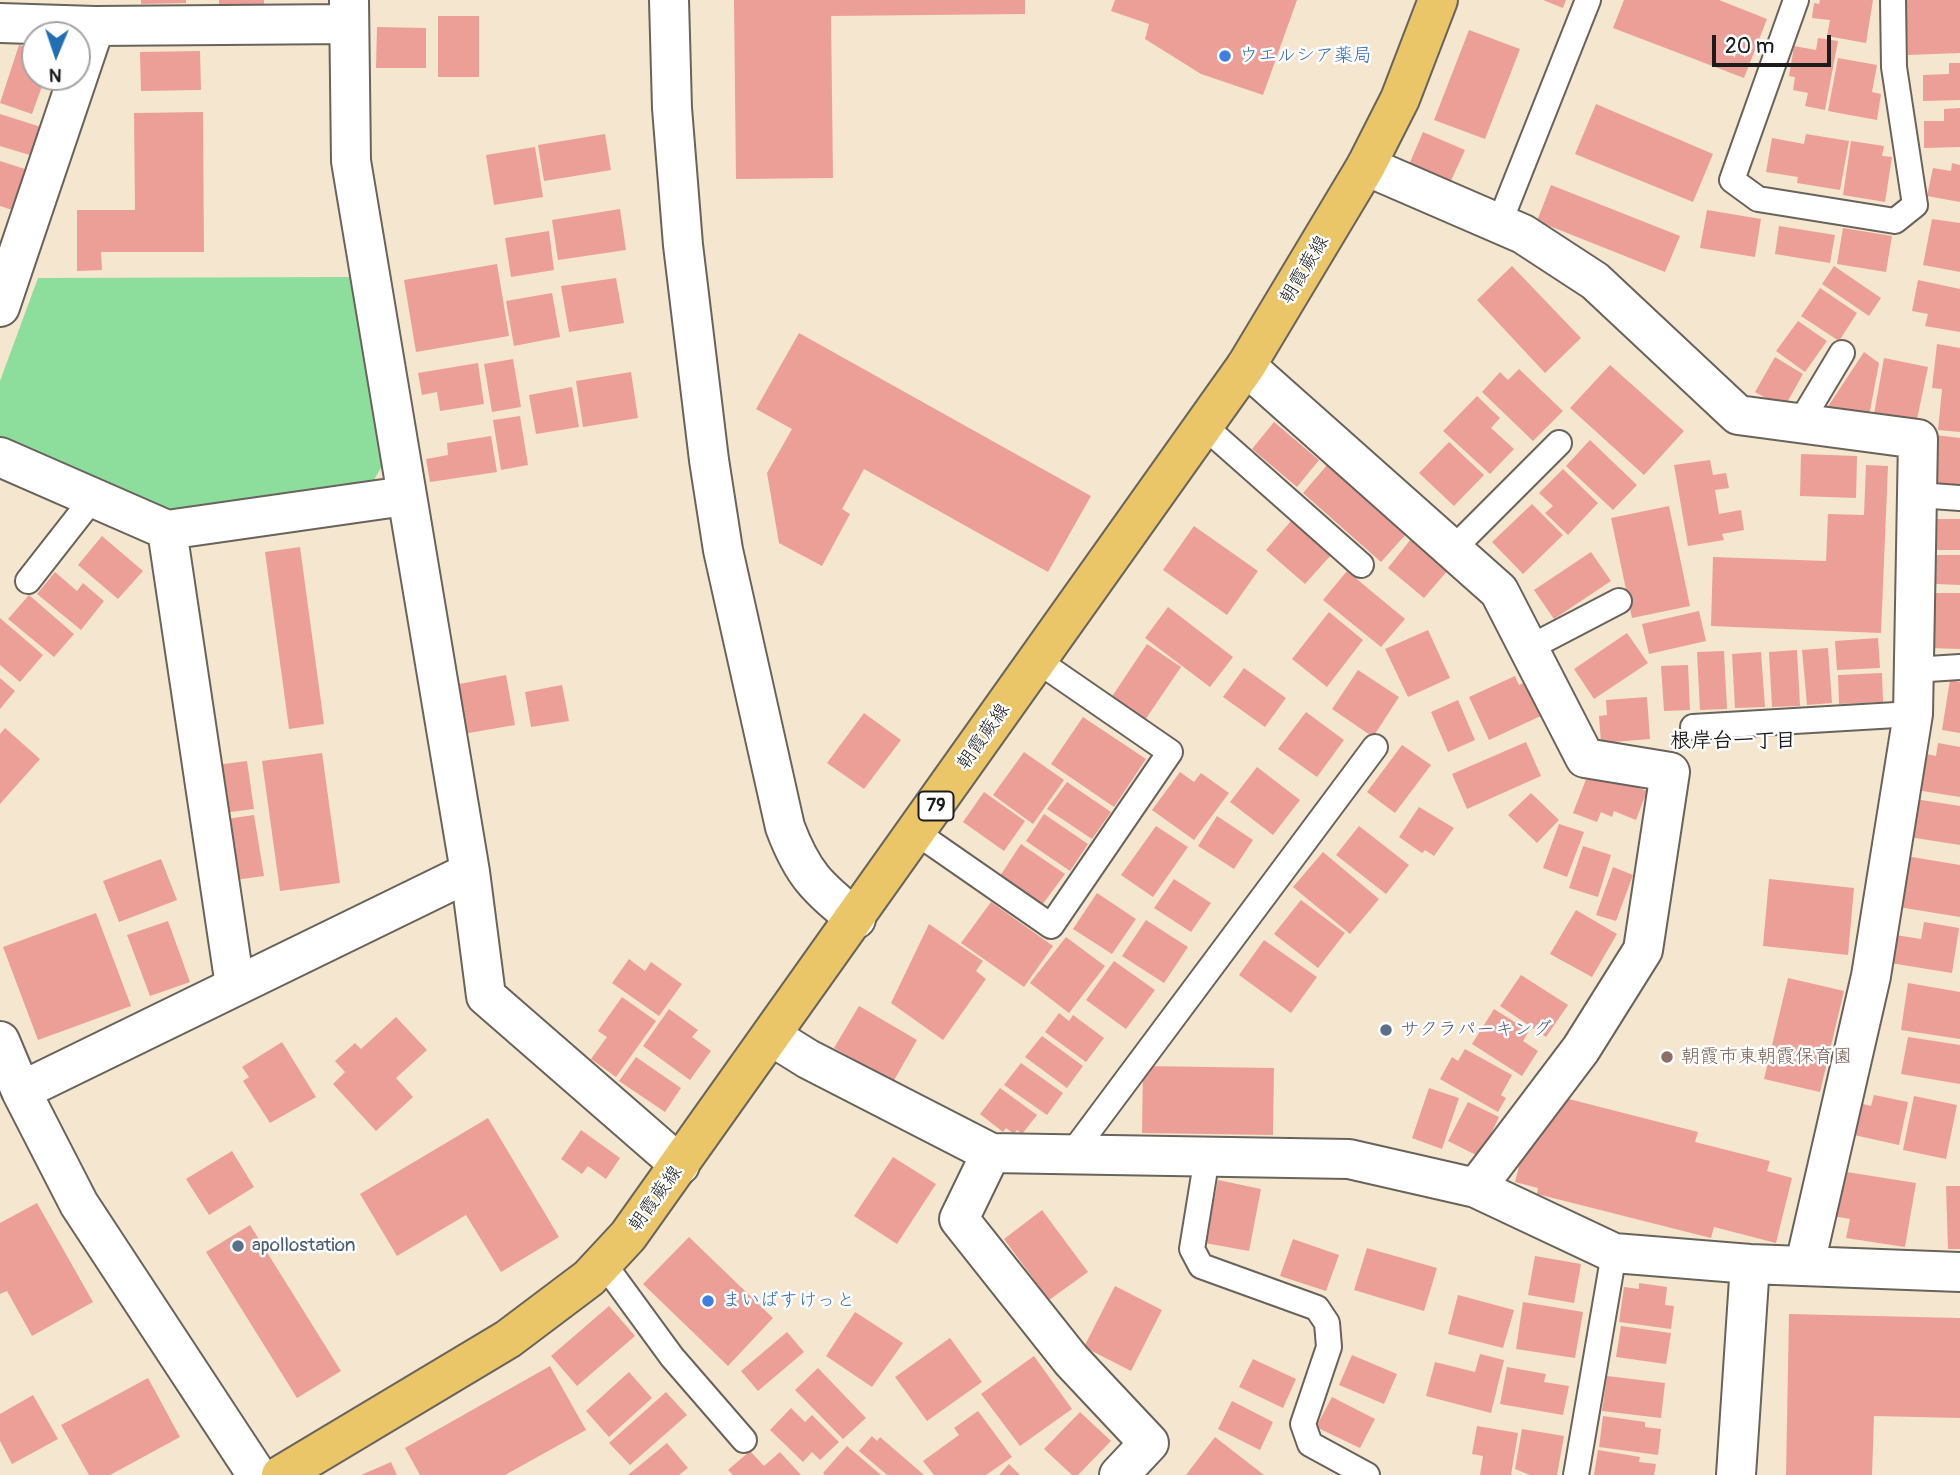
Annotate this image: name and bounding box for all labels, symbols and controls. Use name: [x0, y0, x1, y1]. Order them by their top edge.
north arrow: [21, 21, 91, 91]
scale bar: [1715, 21, 1834, 65]
text: 20 m: [1725, 33, 1774, 60]
place label: ウエルシア薬局: [1239, 45, 1372, 67]
marker: ウエルシア薬局: [1217, 48, 1233, 64]
text: N: [49, 63, 62, 87]
street label: 朝霞蕨線: [1276, 232, 1334, 308]
street label: 朝霞蕨線: [953, 699, 1015, 775]
district label: 根岸台一丁目: [1670, 729, 1796, 755]
road number: 79: [918, 792, 954, 820]
place label: サクラパーキング: [1400, 1019, 1552, 1041]
marker: サクラパーキング: [1378, 1022, 1394, 1038]
place label: 朝霞市東朝霞保育園: [1681, 1046, 1852, 1068]
marker: 朝霞市東朝霞保育園: [1659, 1049, 1675, 1065]
street label: 朝霞蕨線: [624, 1162, 688, 1236]
place label: apollostation: [252, 1235, 355, 1257]
marker: apollostation: [230, 1238, 246, 1254]
place label: まいばすけっと: [722, 1290, 855, 1312]
marker: まいばすけっと: [700, 1293, 716, 1309]

